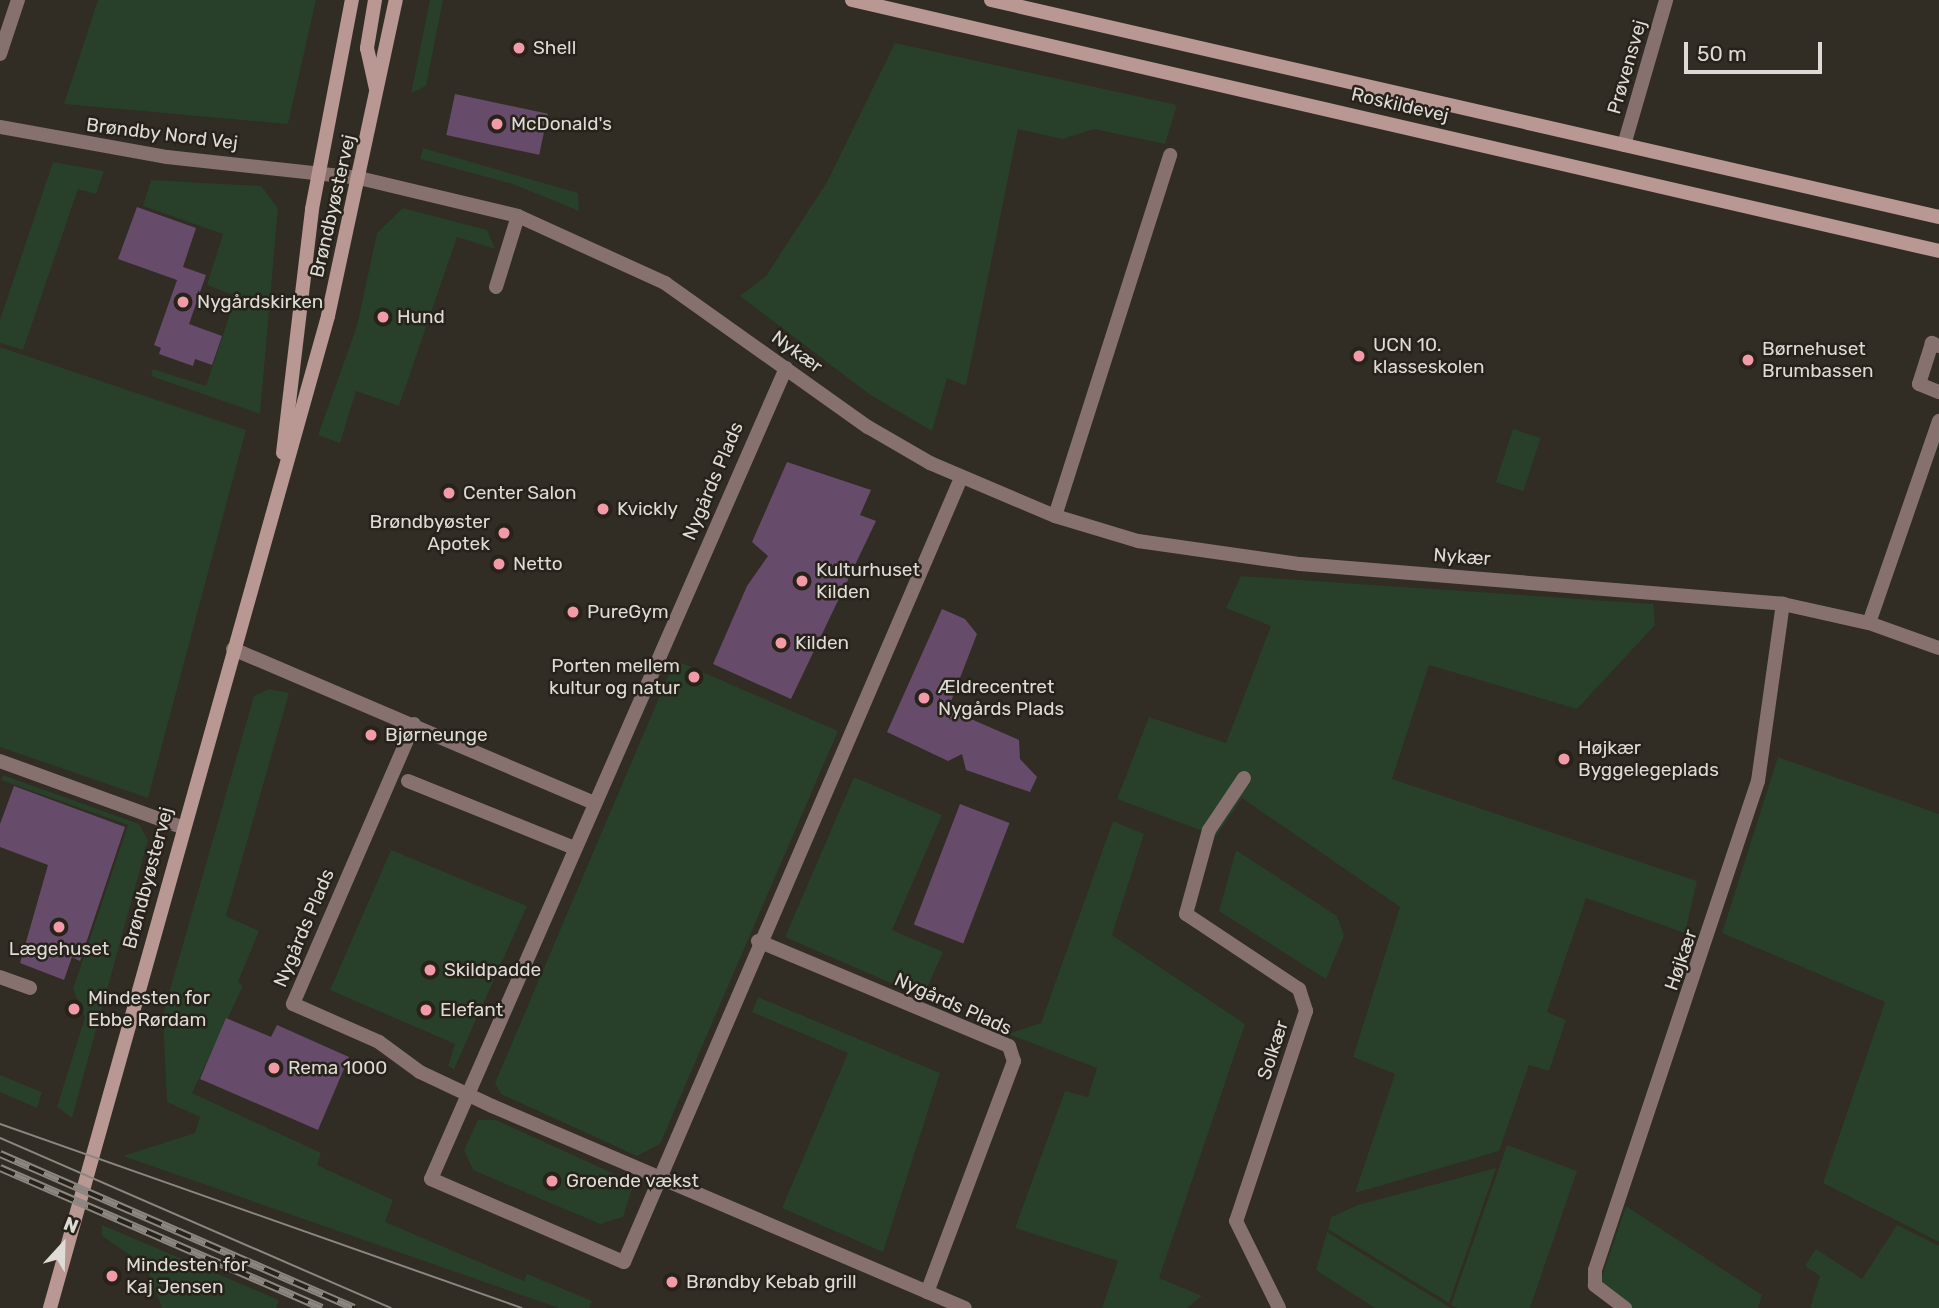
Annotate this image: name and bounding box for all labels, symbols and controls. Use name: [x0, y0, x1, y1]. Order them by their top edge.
street label: Prøvensvej: [1603, 17, 1651, 117]
scale bar: [1687, 28, 1825, 72]
place label: Shell: [533, 37, 576, 59]
marker: Shell: [511, 40, 527, 56]
text: 50 m: [1697, 41, 1747, 66]
street label: Roskildevej: [1349, 83, 1451, 127]
street label: Brøndby Nord Vej: [84, 113, 240, 155]
place label: McDonald's: [511, 113, 612, 135]
marker: McDonald's: [489, 116, 505, 132]
street label: Brøndbyøstervej: [305, 132, 361, 280]
place label: Nygårdskirken: [197, 291, 323, 313]
marker: Nygårdskirken: [175, 294, 191, 310]
place label: Hund: [397, 306, 445, 328]
marker: Hund: [375, 309, 391, 325]
street label: Nykær: [767, 326, 827, 378]
place label: UCN 10. klasseskolen: [1373, 334, 1485, 378]
place label: Børnehuset Brumbassen: [1762, 338, 1874, 382]
marker: UCN 10. klasseskolen: [1351, 348, 1367, 364]
marker: Børnehuset Brumbassen: [1740, 352, 1756, 368]
street label: Nygårds Plads: [678, 418, 748, 544]
place label: Center Salon: [463, 482, 577, 504]
marker: Center Salon: [441, 485, 457, 501]
place label: Kvickly: [617, 498, 678, 520]
marker: Kvickly: [595, 501, 611, 517]
place label: Brøndbyøster Apotek: [370, 511, 490, 555]
marker: Brøndbyøster Apotek: [496, 525, 512, 541]
street label: Nykær: [1433, 544, 1491, 570]
place label: Netto: [513, 553, 563, 575]
marker: Netto: [491, 556, 507, 572]
place label: Kulturhuset Kilden: [816, 559, 920, 603]
marker: Kulturhuset Kilden: [794, 573, 810, 589]
place label: PureGym: [587, 601, 669, 623]
marker: PureGym: [565, 604, 581, 620]
place label: Kilden: [795, 632, 849, 654]
marker: Kilden: [773, 635, 789, 651]
place label: Porten mellem kultur og natur: [549, 655, 680, 699]
marker: Porten mellem kultur og natur: [686, 669, 702, 685]
place label: Ældrecentret Nygårds Plads: [938, 676, 1064, 720]
marker: Ældrecentret Nygårds Plads: [916, 690, 932, 706]
place label: Bjørneunge: [385, 724, 488, 746]
marker: Bjørneunge: [363, 727, 379, 743]
place label: Højkær Byggelegeplads: [1578, 737, 1719, 781]
marker: Højkær Byggelegeplads: [1556, 751, 1572, 767]
street label: Brøndbyøstervej: [118, 805, 178, 951]
street label: Nygårds Plads: [269, 865, 339, 991]
marker: Lægehuset: [51, 919, 67, 935]
street label: Højkær: [1660, 926, 1702, 994]
place label: Lægehuset: [9, 938, 109, 960]
place label: Skildpadde: [444, 959, 541, 981]
marker: Skildpadde: [422, 962, 438, 978]
street label: Nygårds Plads: [891, 968, 1015, 1040]
place label: Mindesten for Ebbe Rørdam: [88, 987, 210, 1031]
place label: Elefant: [440, 999, 503, 1021]
marker: Mindesten for Ebbe Rørdam: [66, 1001, 82, 1017]
marker: Elefant: [418, 1002, 434, 1018]
street label: Solkær: [1253, 1017, 1293, 1083]
place label: Rema 1000: [288, 1057, 387, 1079]
marker: Rema 1000: [266, 1060, 282, 1076]
place label: Groende vækst: [566, 1170, 699, 1192]
marker: Groende vækst: [544, 1173, 560, 1189]
north arrow: [28, 1210, 98, 1280]
text: N: [60, 1212, 82, 1238]
place label: Mindesten for Kaj Jensen: [126, 1254, 248, 1298]
marker: Mindesten for Kaj Jensen: [104, 1268, 120, 1284]
place label: Brøndby Kebab grill: [686, 1271, 857, 1293]
marker: Brøndby Kebab grill: [664, 1274, 680, 1290]

